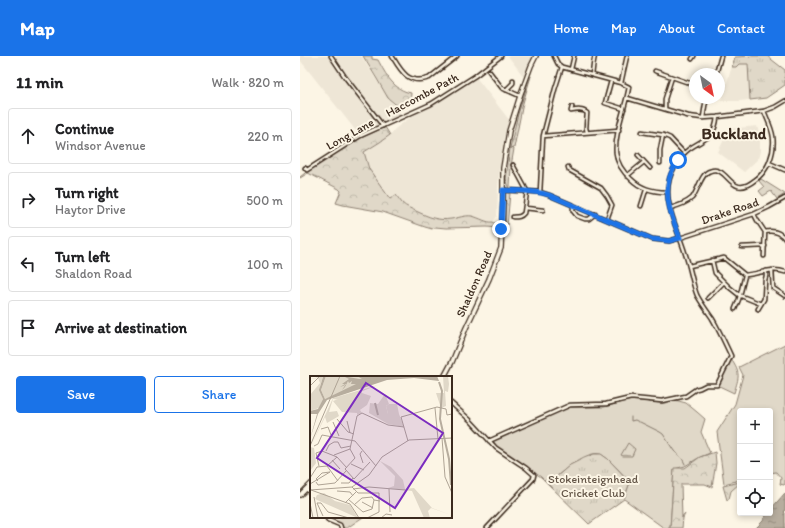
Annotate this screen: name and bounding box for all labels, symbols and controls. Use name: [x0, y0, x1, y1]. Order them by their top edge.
text: Map: [20, 17, 55, 40]
text: Home: [554, 20, 589, 37]
text: Map: [611, 20, 637, 37]
text: About: [659, 20, 695, 37]
text: Contact: [717, 20, 765, 37]
north arrow: [689, 68, 725, 104]
street label: Haccombe Path: [383, 70, 461, 120]
text: 11 min: [16, 72, 63, 92]
text: Walk · 820 m: [211, 75, 284, 90]
street label: Long Lane: [324, 115, 376, 153]
text: Continue: [55, 120, 114, 138]
district label: Buckland: [702, 124, 767, 143]
icon: ahead: [17, 125, 39, 147]
text: 220 m: [247, 129, 283, 144]
text: Windsor Avenue: [55, 138, 146, 153]
route start: [669, 151, 687, 169]
text: Turn right: [55, 184, 119, 202]
icon: right: [17, 189, 39, 211]
text: 500 m: [246, 193, 283, 208]
street label: Drake Road: [699, 194, 761, 227]
text: Haytor Drive: [55, 202, 126, 217]
route end: [492, 220, 510, 238]
text: Turn left: [55, 248, 110, 266]
street label: Shaldon Road: [453, 248, 495, 319]
icon: left: [17, 253, 39, 275]
text: 100 m: [247, 257, 283, 272]
text: Shaldon Road: [55, 266, 132, 281]
icon: arrive: [17, 317, 39, 339]
text: Arrive at destination: [55, 319, 187, 337]
button: Save: [16, 376, 146, 413]
button: Share: [154, 376, 284, 413]
inset map: [310, 376, 452, 518]
map controls: [737, 408, 773, 516]
button: +: [737, 408, 773, 444]
button: −: [737, 444, 773, 480]
park label: Stokeinteignhead Cricket Club: [548, 472, 639, 500]
button: locate: [737, 480, 773, 516]

